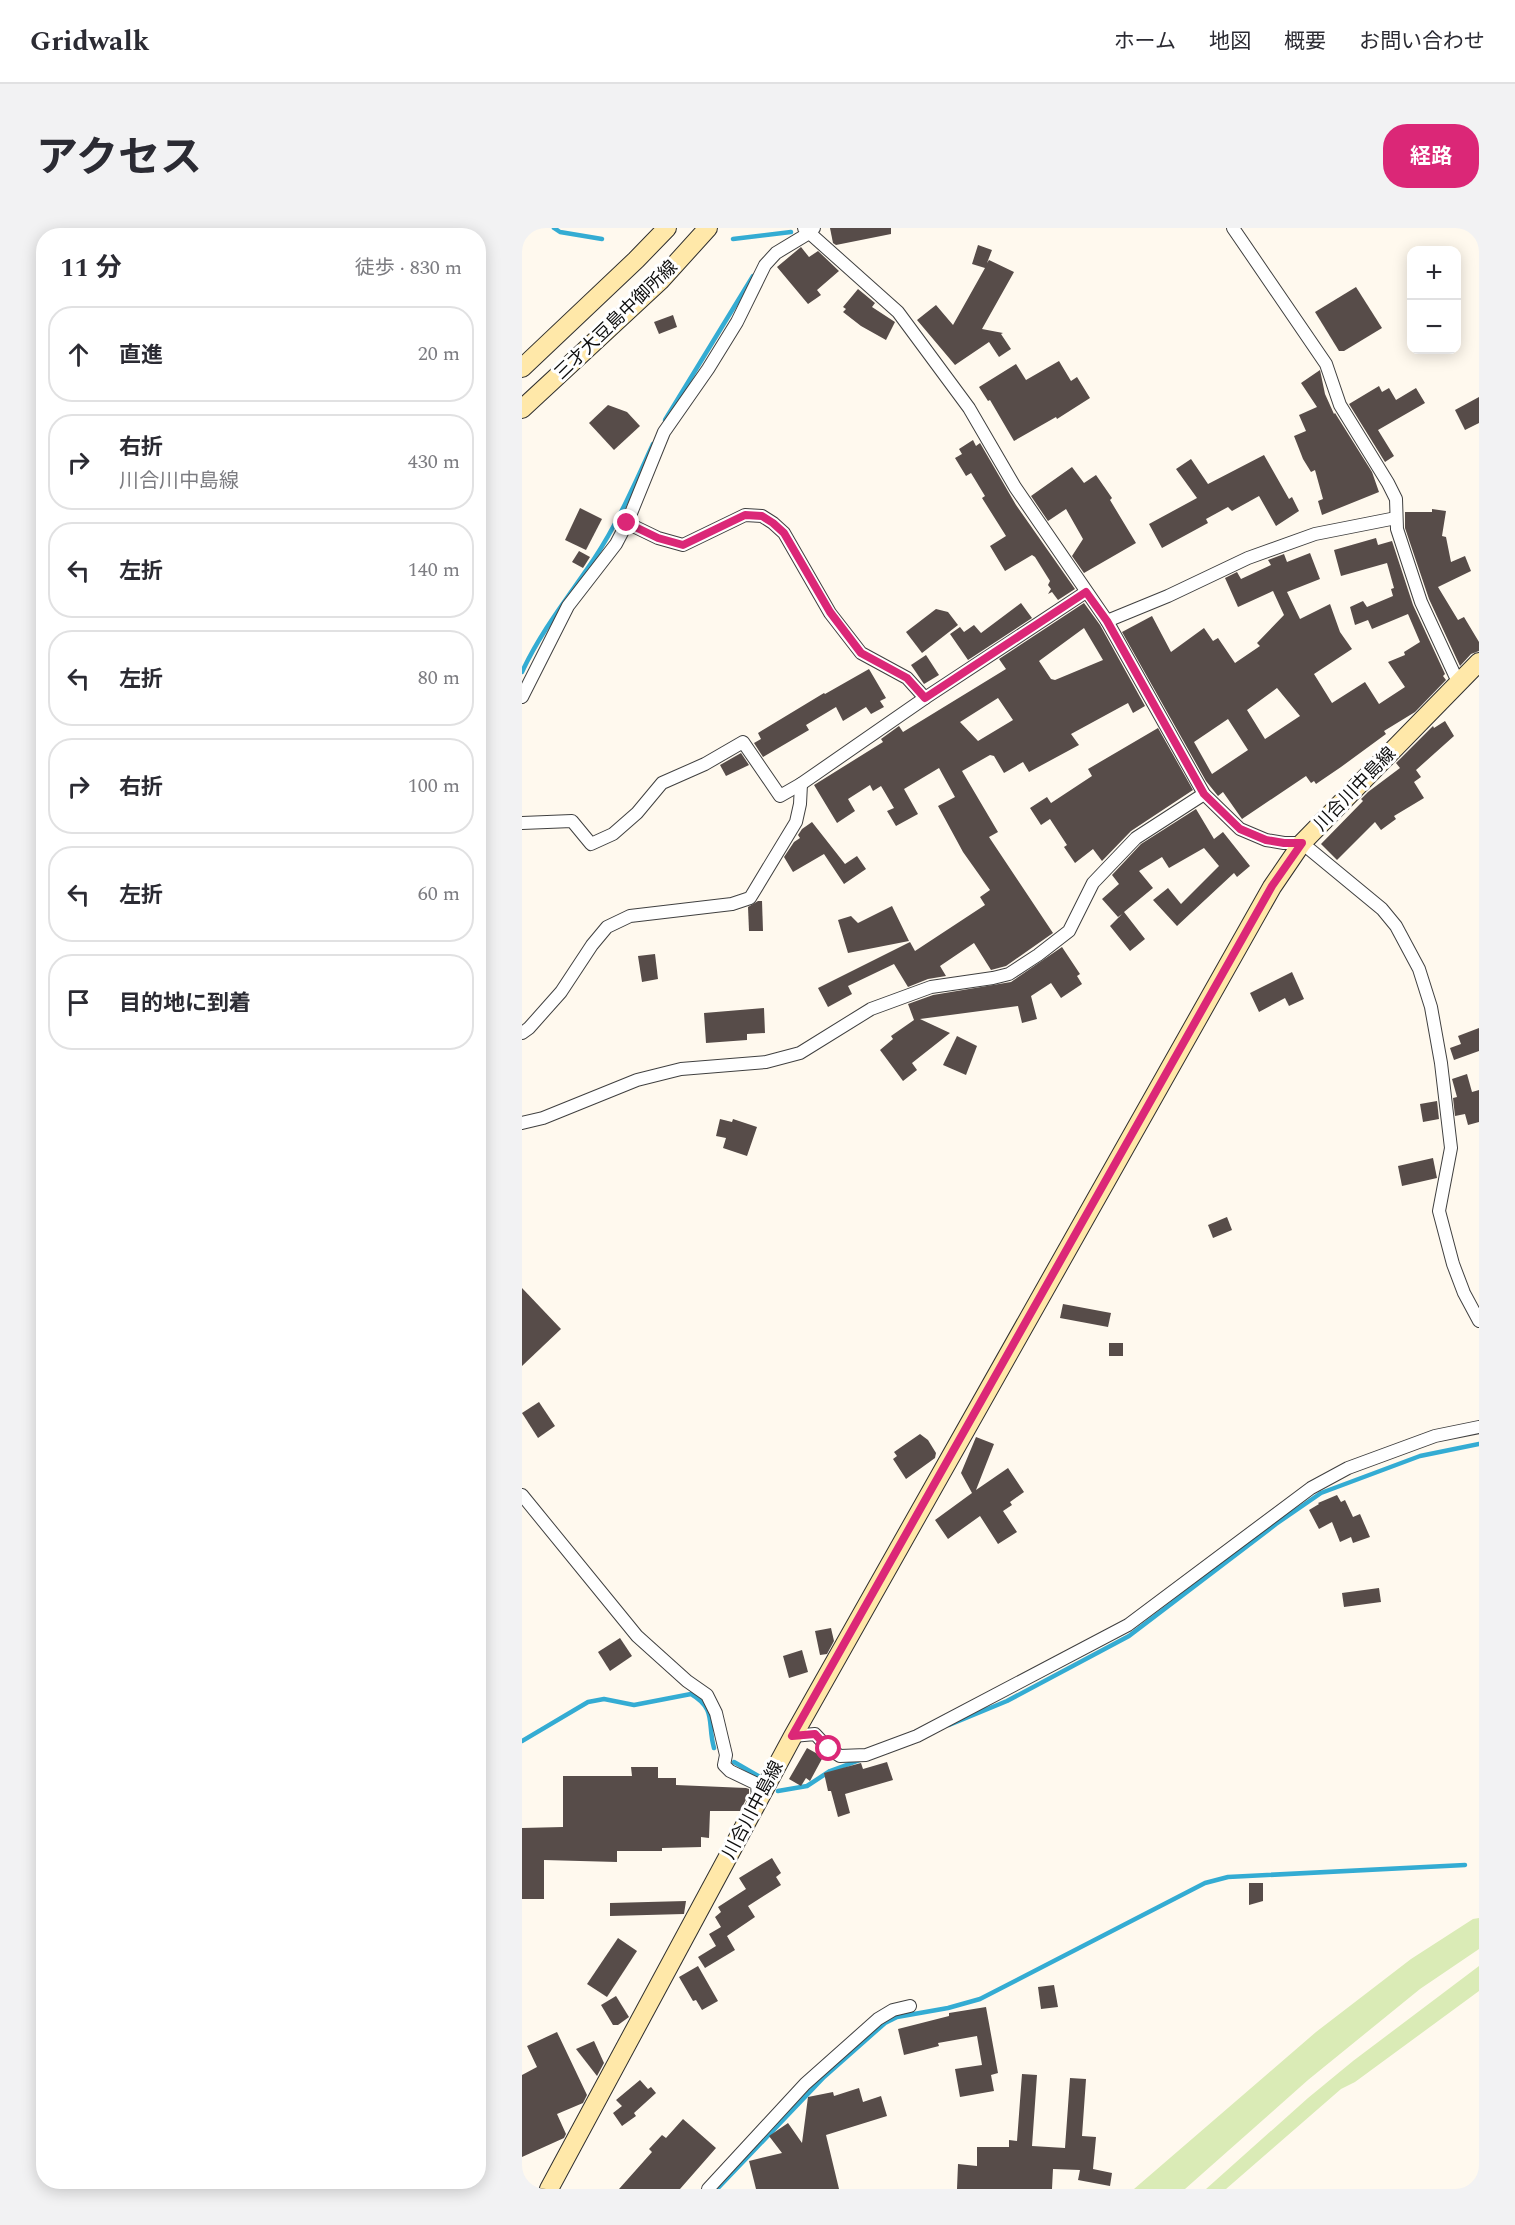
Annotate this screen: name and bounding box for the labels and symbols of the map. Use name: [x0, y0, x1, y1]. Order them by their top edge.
street label: 三才大豆島中御所線: [548, 254, 684, 386]
route end: [613, 509, 639, 535]
street label: 川合川中島線: [1308, 741, 1402, 837]
route start: [815, 1735, 841, 1761]
street label: 川合川中島線: [716, 1756, 790, 1864]

